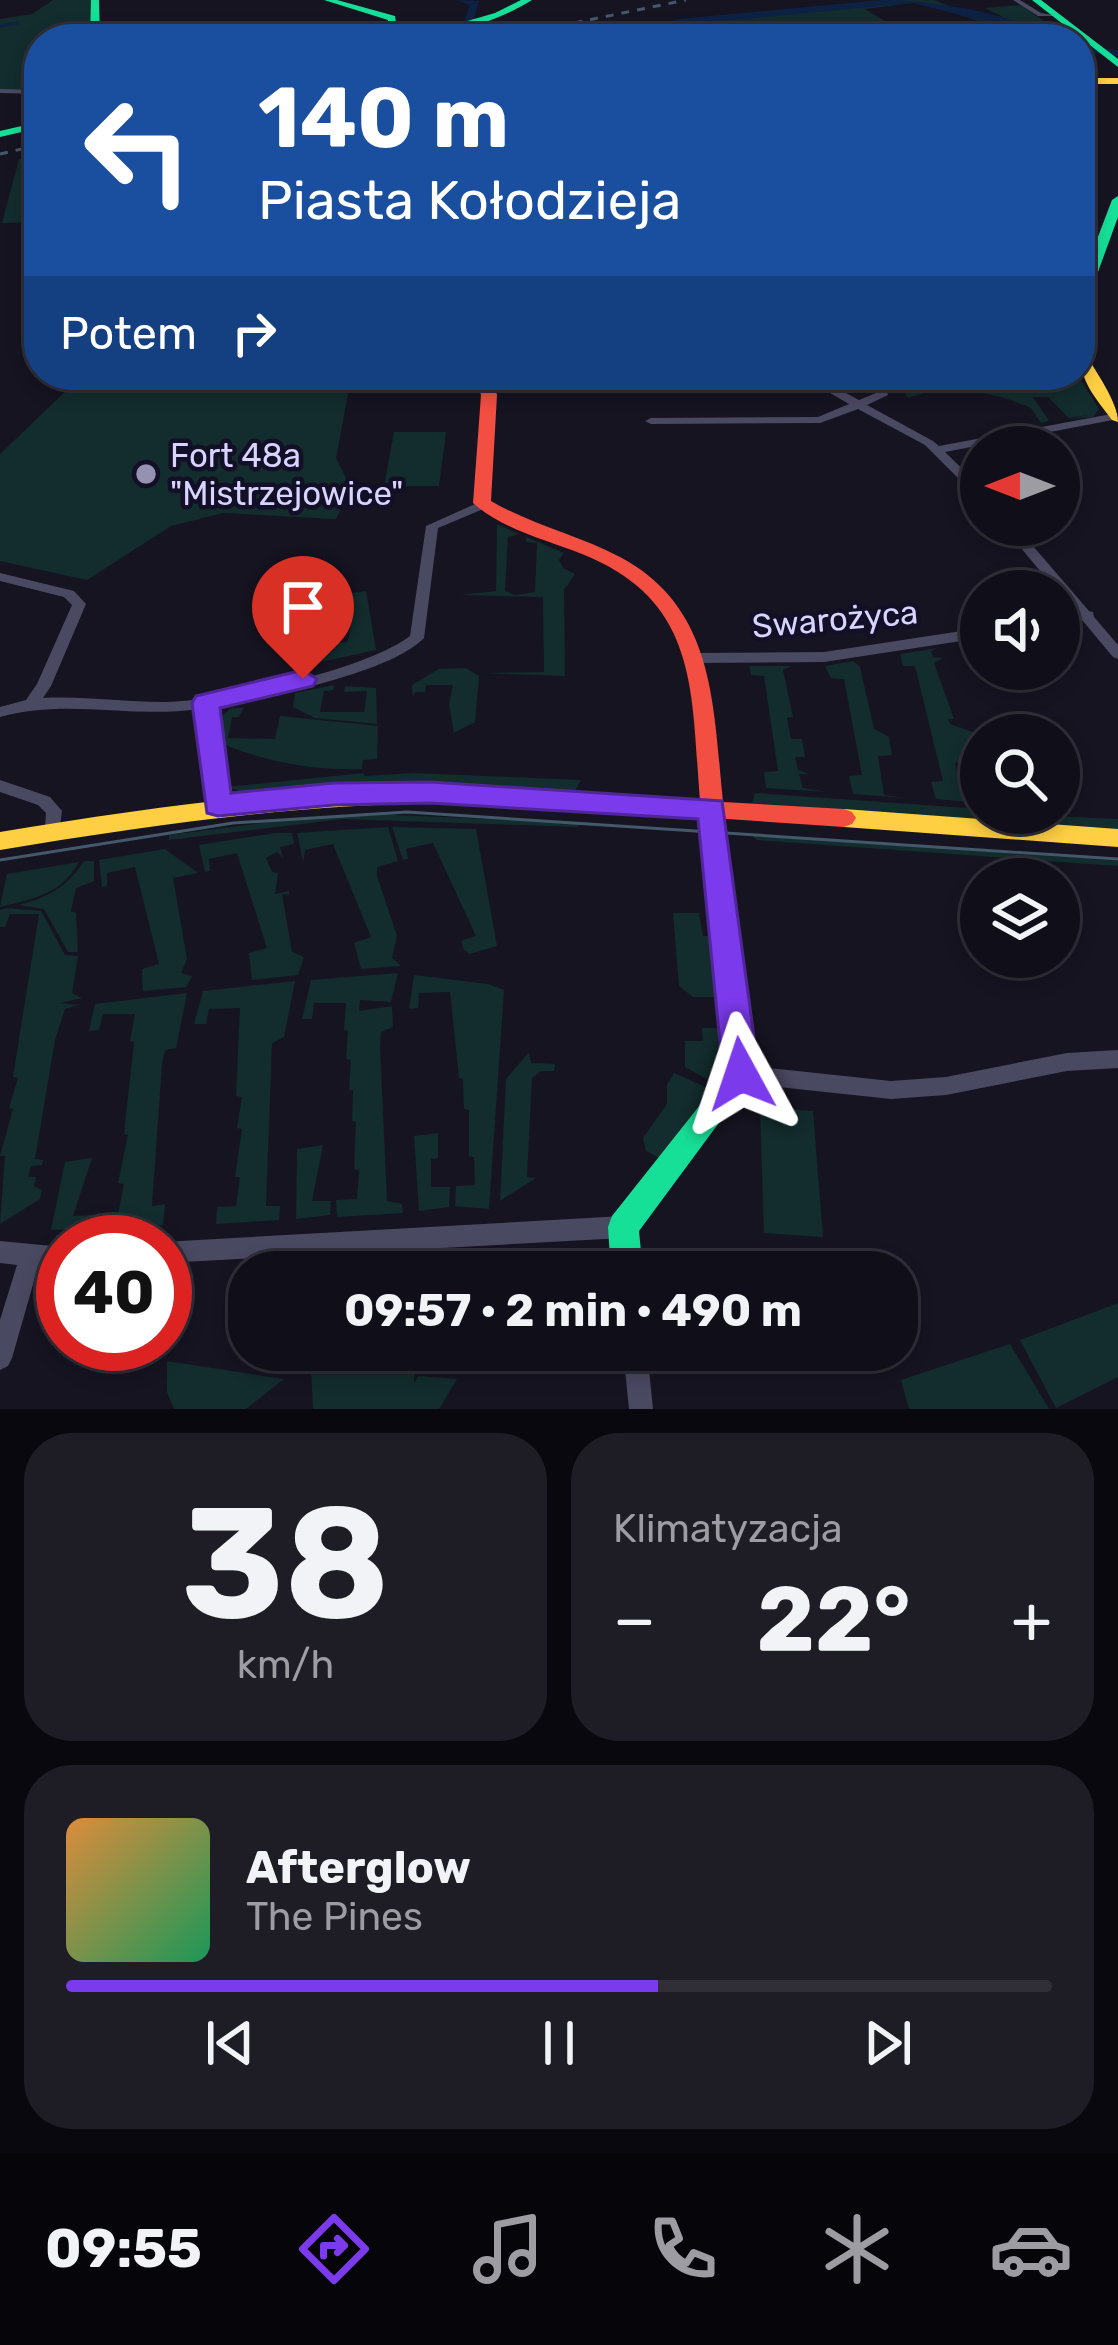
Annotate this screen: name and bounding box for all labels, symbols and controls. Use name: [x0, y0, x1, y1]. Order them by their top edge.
text: 140 m: [258, 68, 509, 168]
icon: left: [60, 72, 216, 228]
text: Piasta Kołodzieja: [258, 169, 681, 233]
icon: right: [221, 300, 287, 366]
text: Potem: [60, 307, 197, 360]
north arrow: [960, 426, 1080, 546]
map controls: [960, 426, 1080, 978]
place label: Fort 48a "Mistrzejowice": [170, 436, 403, 513]
marker: Fort 48a "Mistrzejowice": [133, 461, 159, 487]
pin: [252, 556, 354, 679]
button: sound: [960, 570, 1080, 690]
icon: arrive: [270, 574, 336, 640]
street label: Swarożyca: [750, 592, 920, 646]
button: search: [960, 714, 1080, 834]
button: layers: [960, 858, 1080, 978]
position arrow: [678, 1011, 804, 1137]
speed limit sign: 40: [36, 1215, 192, 1371]
text: 09:57 · 2 min · 490 m: [344, 1284, 802, 1337]
text: 38: [181, 1471, 390, 1656]
text: Klimatyzacja: [613, 1506, 842, 1552]
text: 22°: [756, 1566, 910, 1673]
text: −: [613, 1580, 656, 1659]
text: +: [1011, 1580, 1052, 1659]
text: km/h: [237, 1642, 334, 1688]
text: Afterglow: [246, 1841, 471, 1894]
text: The Pines: [246, 1894, 423, 1940]
icon: previous: [197, 2010, 263, 2076]
icon: pause: [526, 2010, 592, 2076]
icon: next: [855, 2010, 921, 2076]
icon: directions: [292, 2207, 376, 2291]
icon: music: [466, 2207, 550, 2291]
icon: phone: [641, 2207, 725, 2291]
icon: climate: [815, 2207, 899, 2291]
icon: car: [989, 2207, 1073, 2291]
text: 09:55: [45, 2217, 202, 2281]

